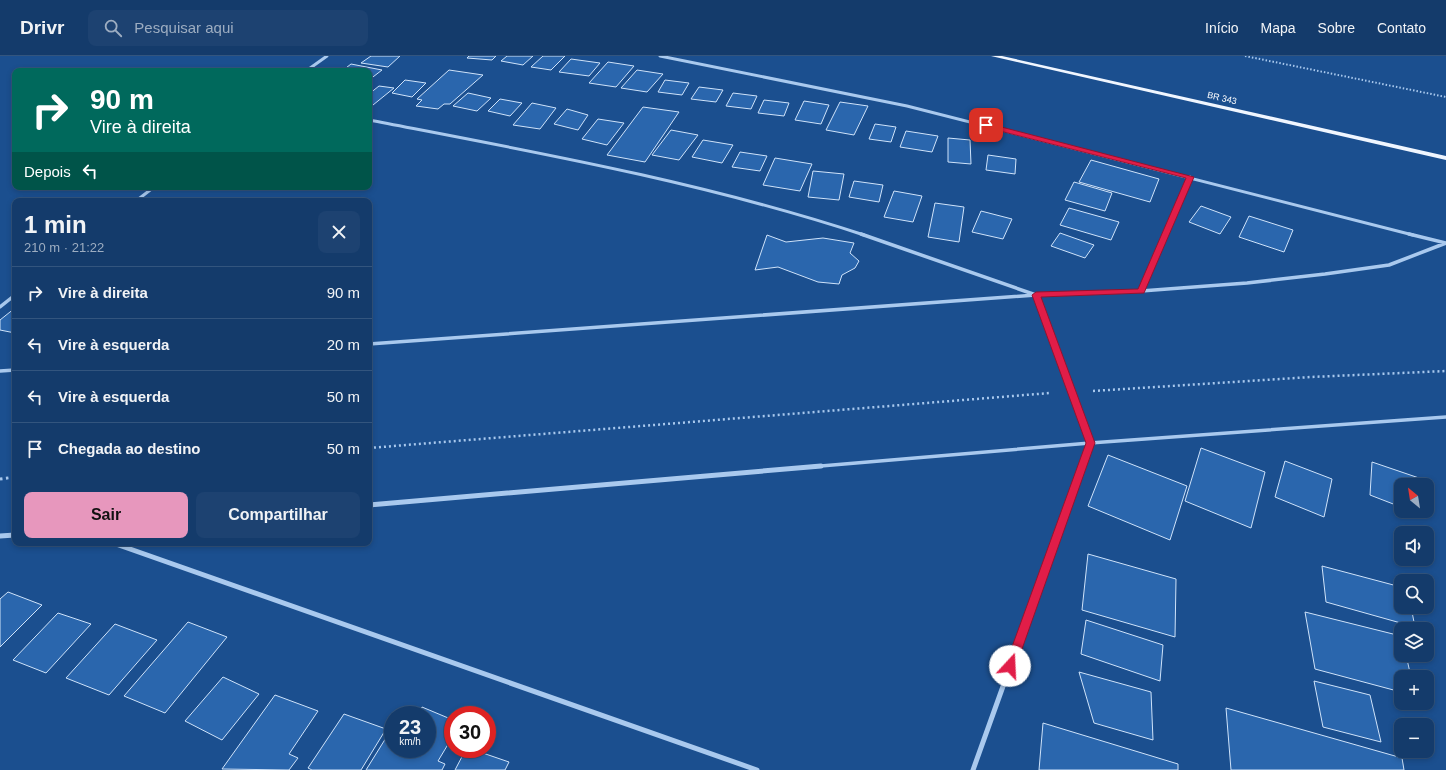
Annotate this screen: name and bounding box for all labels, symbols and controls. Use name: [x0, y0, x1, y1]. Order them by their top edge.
search box: [88, 10, 368, 46]
text: Drivr: [20, 17, 64, 38]
icon: search: [102, 17, 124, 39]
text: Pesquisar aqui: [134, 19, 234, 36]
text: Início: [1205, 20, 1239, 36]
text: Mapa: [1261, 20, 1296, 36]
text: Sobre: [1318, 20, 1355, 36]
text: Contato: [1377, 20, 1426, 36]
icon: right: [24, 84, 76, 136]
text: 90 m: [90, 84, 154, 115]
street label: BR 343: [1206, 90, 1238, 106]
pin: [969, 108, 1003, 142]
icon: arrive: [975, 114, 997, 136]
text: Vire à direita: [90, 117, 191, 137]
icon: left: [79, 160, 101, 182]
text: Depois: [24, 163, 71, 180]
text: 1 min: [24, 211, 87, 238]
button: close: [318, 211, 360, 253]
text: 210 m · 21:22: [24, 240, 104, 255]
icon: right: [24, 282, 46, 304]
text: Vire à direita: [58, 284, 148, 301]
text: 90 m: [327, 284, 360, 301]
icon: left: [24, 334, 46, 356]
text: Vire à esquerda: [58, 336, 169, 353]
text: 20 m: [327, 336, 360, 353]
icon: left: [24, 386, 46, 408]
text: Vire à esquerda: [58, 388, 169, 405]
text: 50 m: [327, 388, 360, 405]
icon: arrive: [24, 438, 46, 460]
text: Chegada ao destino: [58, 440, 201, 457]
text: 50 m: [327, 440, 360, 457]
north arrow: [1394, 478, 1434, 518]
map controls: [1394, 478, 1434, 758]
button: Sair: [24, 492, 188, 538]
button: Compartilhar: [196, 492, 360, 538]
button: sound: [1394, 526, 1434, 566]
button: search: [1394, 574, 1434, 614]
button: layers: [1394, 622, 1434, 662]
position arrow: [989, 645, 1031, 687]
button: +: [1394, 670, 1434, 710]
speed limit sign: 30: [444, 706, 496, 758]
text: 23: [399, 716, 421, 738]
button: −: [1394, 718, 1434, 758]
text: km/h: [399, 736, 421, 747]

